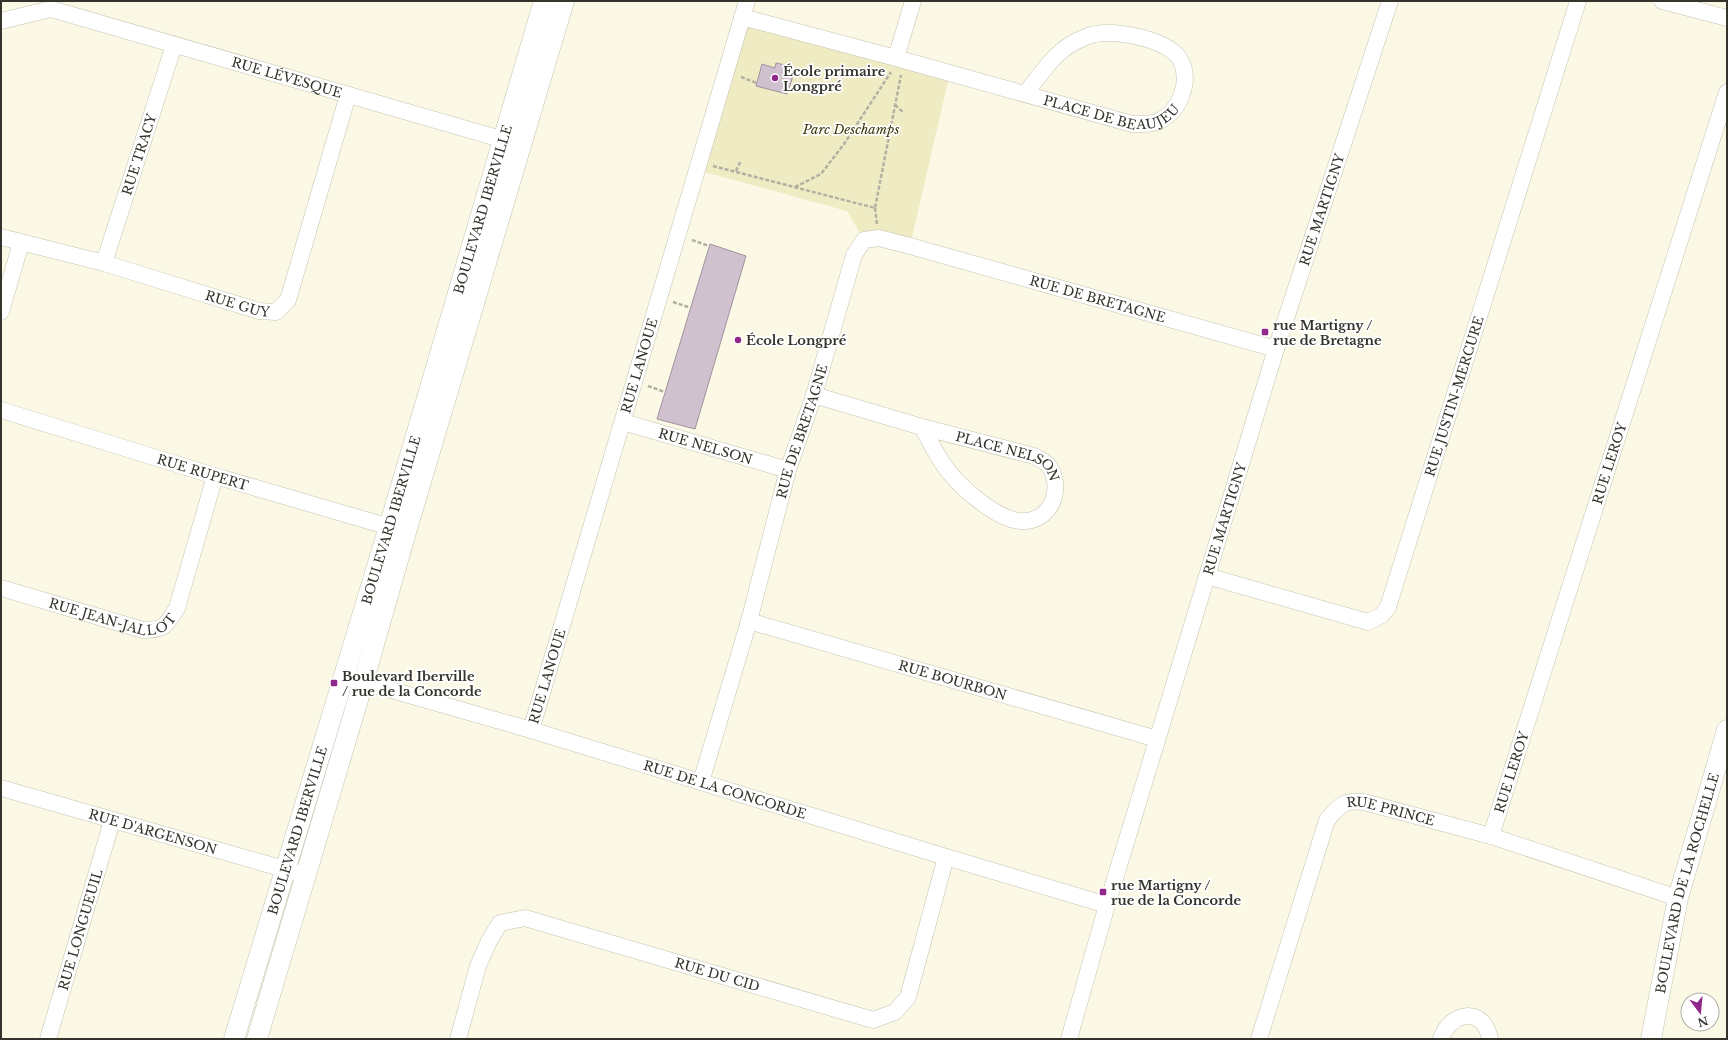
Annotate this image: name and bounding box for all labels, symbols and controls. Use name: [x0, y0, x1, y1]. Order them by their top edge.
street label: RUE LÉVESQUE: [230, 54, 344, 102]
place label: École primaire Longpré: [783, 63, 886, 95]
marker: École primaire Longpré: [770, 73, 780, 83]
street label: PLACE DE BEAUJEU: [1037, 90, 1179, 108]
text: PLACE DE BEAUJEU: [1041, 92, 1183, 134]
street label: RUE TRACY: [118, 111, 160, 197]
park label: Parc Deschamps: [802, 121, 899, 138]
street label: BOULEVARD IBERVILLE: [450, 123, 516, 296]
street label: RUE MARTIGNY: [1296, 151, 1349, 268]
street label: RUE DE BRETAGNE: [1028, 272, 1167, 326]
street label: RUE GUY: [203, 287, 271, 321]
street label: RUE JUSTIN-MERCURE: [1421, 314, 1488, 479]
street label: RUE LANOUE: [617, 316, 662, 415]
place label: rue Martigny / rue de Bretagne: [1273, 317, 1382, 349]
marker: rue Martigny / rue de Bretagne: [1260, 327, 1270, 337]
place label: École Longpré: [746, 332, 847, 349]
marker: École Longpré: [733, 335, 743, 345]
street label: RUE DE BRETAGNE: [773, 362, 831, 500]
street label: RUE LEROY: [1589, 420, 1631, 506]
street label: RUE NELSON: [656, 425, 755, 468]
street label: PLACE NELSON: [954, 428, 1063, 484]
street label: BOULEVARD IBERVILLE: [358, 434, 424, 607]
street label: RUE RUPERT: [155, 451, 251, 494]
street label: RUE MARTIGNY: [1200, 460, 1250, 577]
street label: RUE JEAN-JALLOT: [47, 595, 180, 640]
street label: RUE LANOUE: [525, 627, 569, 726]
street label: RUE BOURBON: [896, 657, 1009, 704]
place label: Boulevard Iberville / rue de la Concorde: [342, 668, 482, 700]
marker: Boulevard Iberville / rue de la Concorde: [329, 678, 339, 688]
street label: RUE LEROY: [1491, 729, 1533, 815]
street label: BOULEVARD IBERVILLE: [264, 744, 331, 917]
street label: RUE DE LA CONCORDE: [641, 757, 808, 823]
street label: BOULEVARD DE LA ROCHELLE: [1652, 771, 1723, 995]
street label: RUE PRINCE: [1346, 793, 1437, 830]
street label: RUE D'ARGENSON: [87, 806, 219, 858]
street label: RUE LONGUEUIL: [55, 867, 107, 992]
place label: rue Martigny / rue de la Concorde: [1111, 877, 1241, 909]
marker: rue Martigny / rue de la Concorde: [1098, 887, 1108, 897]
street label: RUE DU CID: [673, 954, 762, 995]
north arrow: [1680, 992, 1720, 1032]
text: N: [1695, 1013, 1710, 1030]

